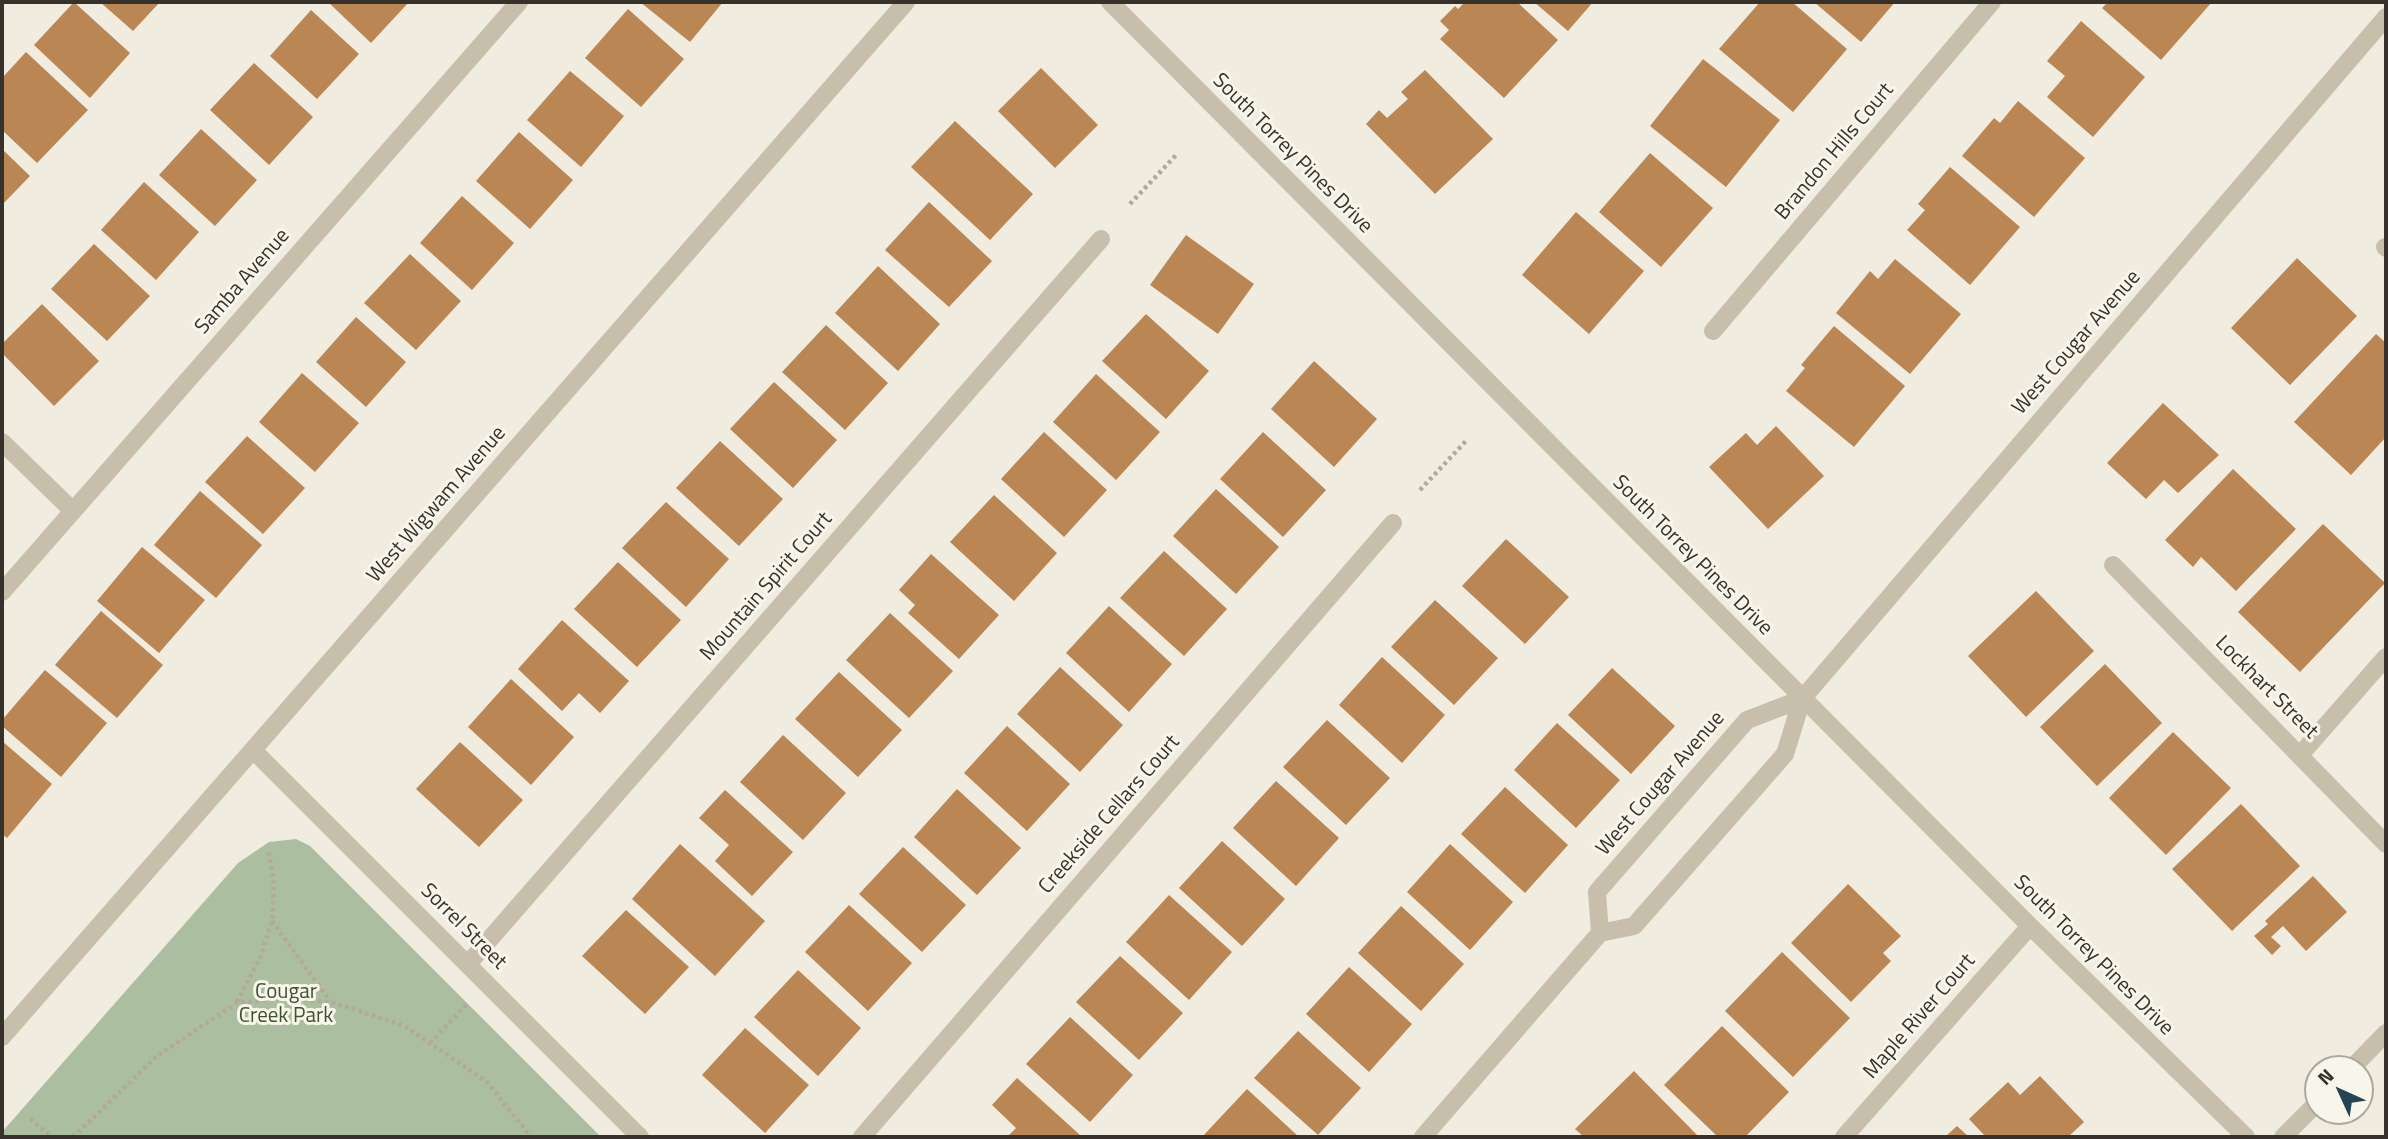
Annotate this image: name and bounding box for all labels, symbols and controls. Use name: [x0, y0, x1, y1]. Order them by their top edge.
street label: South Torrey Pines Drive: [1207, 69, 1377, 239]
street label: Brandon Hills Court: [1770, 78, 1900, 226]
street label: Samba Avenue: [190, 224, 296, 340]
street label: West Cougar Avenue: [2007, 266, 2147, 420]
street label: West Wigwam Avenue: [362, 422, 512, 588]
street label: South Torrey Pines Drive: [1607, 471, 1777, 641]
street label: Mountain Spirit Court: [696, 508, 838, 666]
street label: Lockhart Street: [2209, 631, 2323, 745]
street label: West Cougar Avenue: [1591, 707, 1731, 861]
street label: Creekside Cellars Court: [1034, 730, 1186, 900]
street label: South Torrey Pines Drive: [2008, 871, 2178, 1041]
street label: Sorrel Street: [415, 879, 511, 975]
street label: Maple River Court: [1859, 949, 1981, 1085]
park label: Cougar Creek Park: [239, 980, 333, 1030]
north arrow: [2304, 1055, 2374, 1125]
text: N: [2310, 1061, 2340, 1091]

